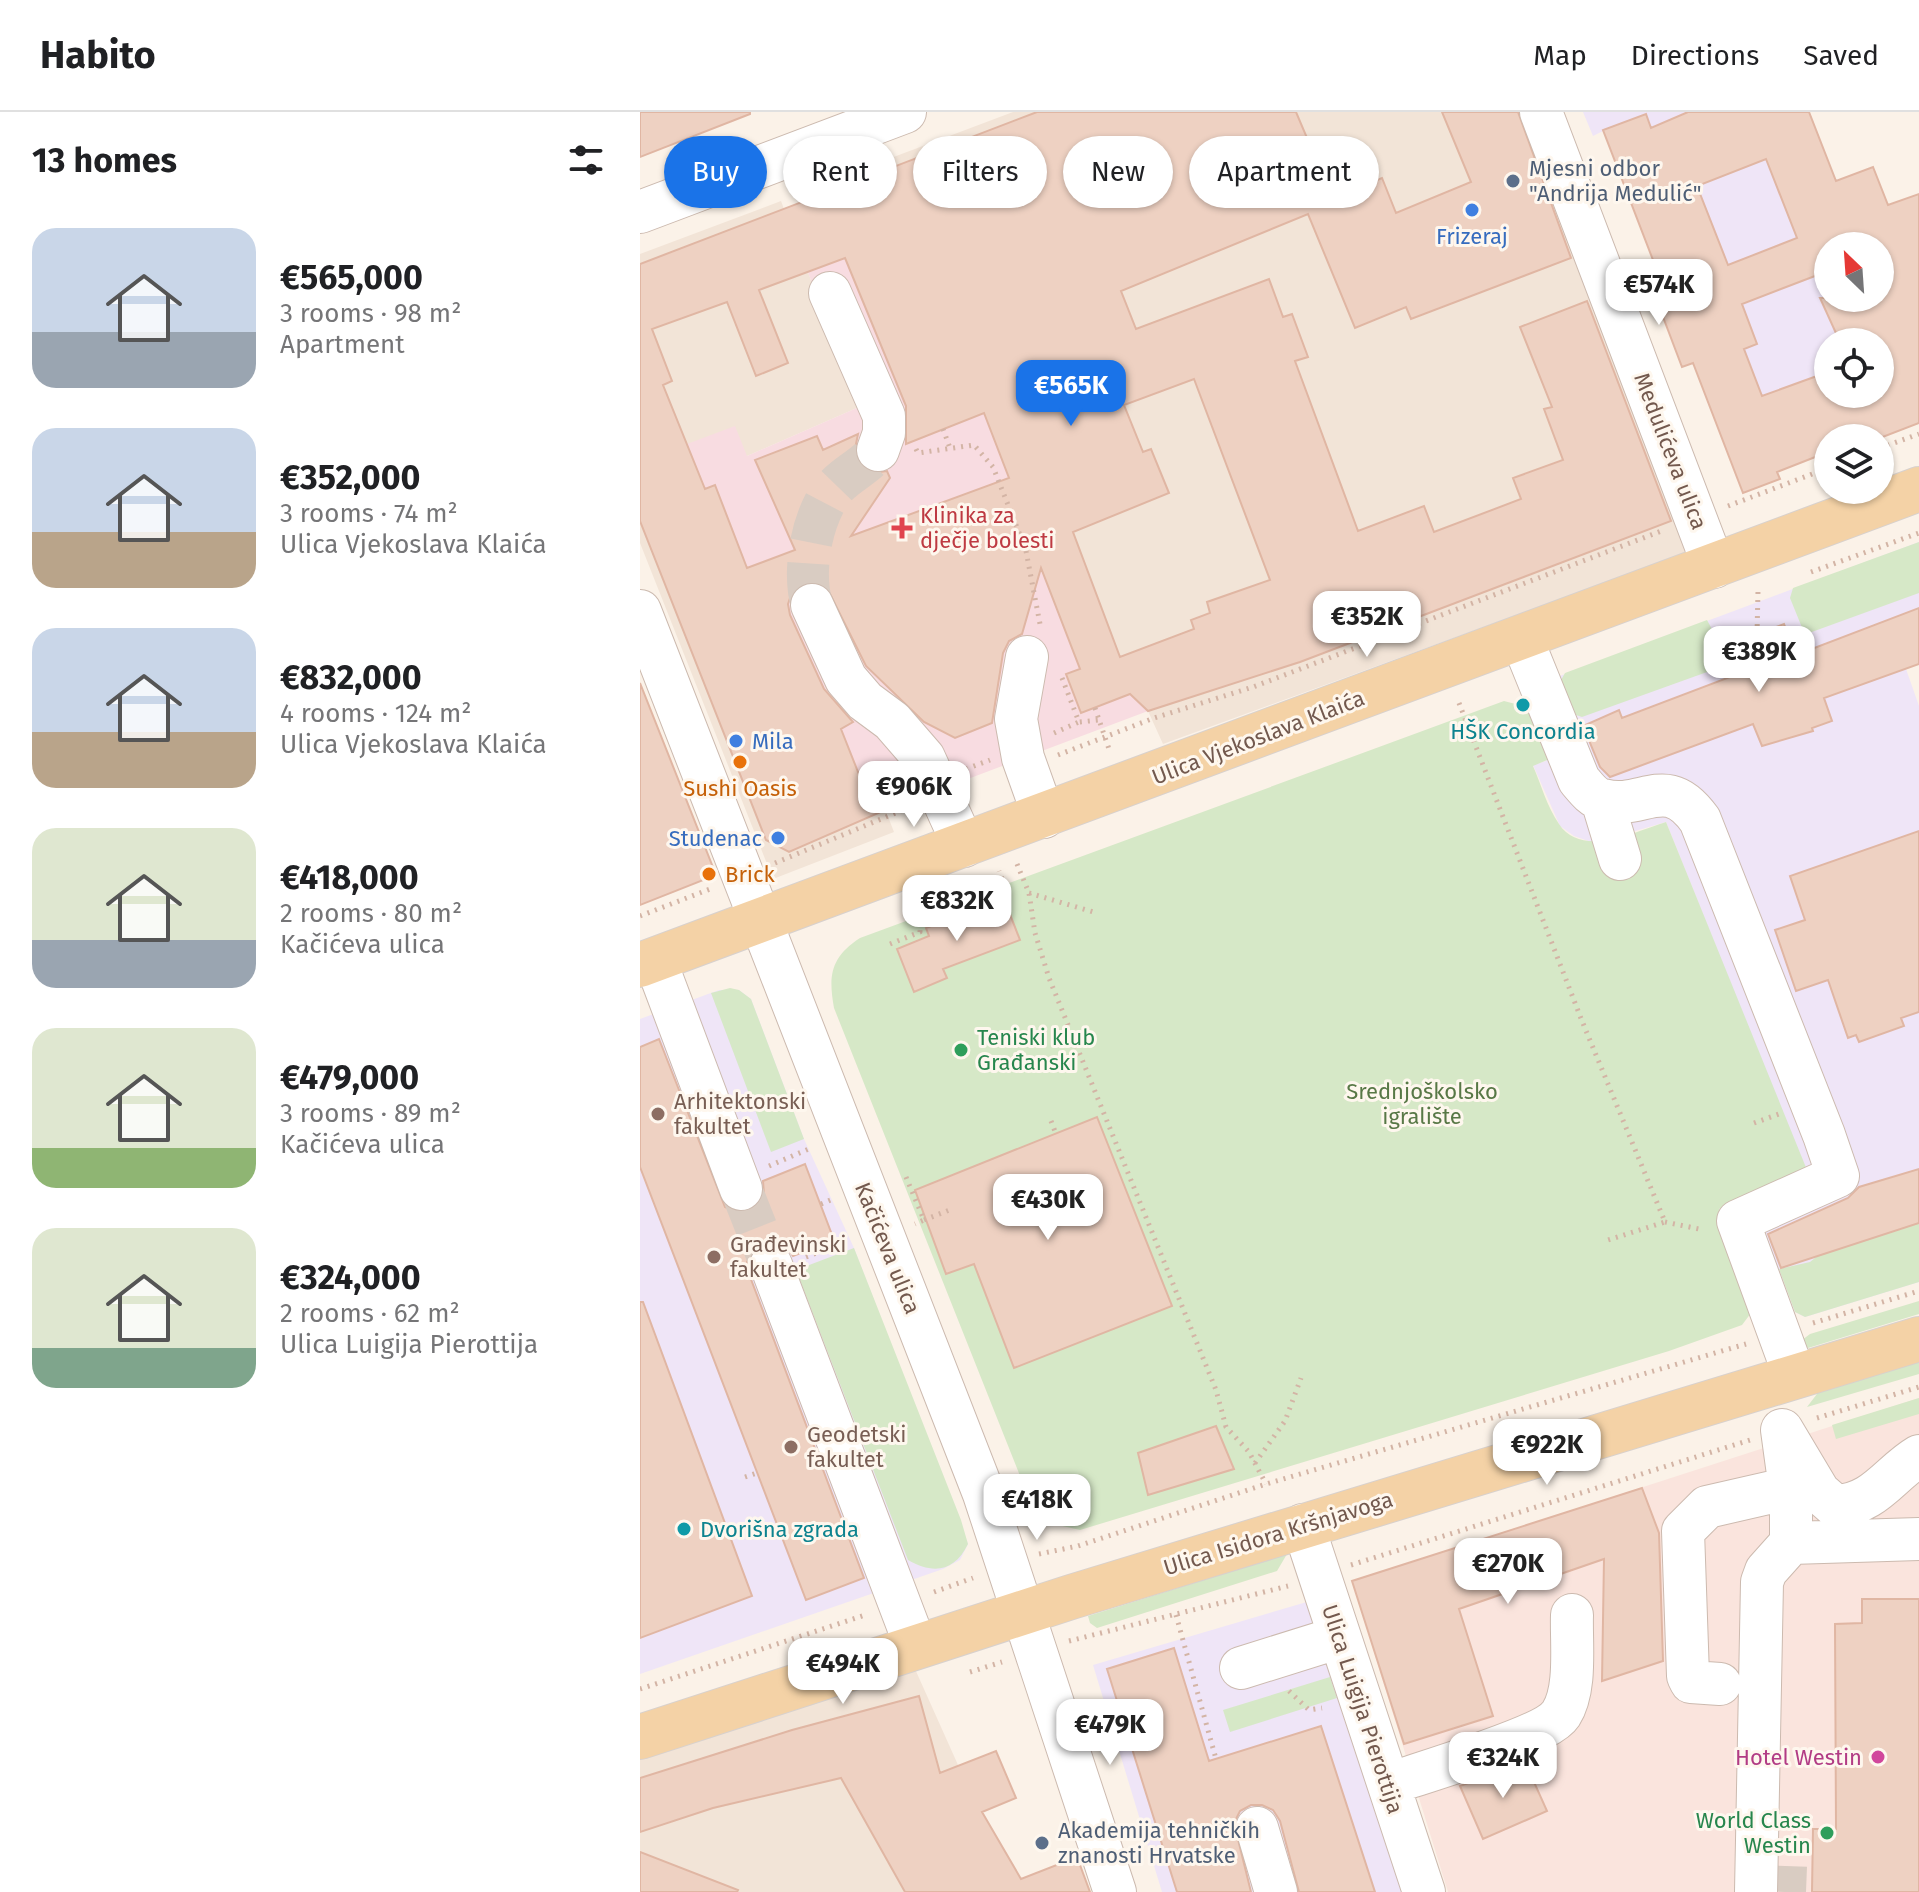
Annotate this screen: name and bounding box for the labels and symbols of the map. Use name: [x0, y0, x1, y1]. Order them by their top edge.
place label: Mjesni odbor "Andrija Medulić": [1529, 155, 1701, 207]
marker: Mjesni odbor "Andrija Medulić": [1504, 172, 1522, 190]
marker: Frizeraj: [1463, 201, 1481, 219]
place label: Frizeraj: [1436, 223, 1508, 250]
north arrow: [1814, 232, 1894, 312]
pin: €574K: [1603, 259, 1715, 327]
pin: €565K: [1015, 360, 1127, 428]
street label: Medulićeva ulica: [1628, 369, 1713, 533]
place label: Klinika za dječje bolesti: [920, 502, 1054, 554]
marker: Klinika za dječje bolesti: [891, 517, 913, 539]
pin: €352K: [1311, 591, 1423, 659]
pin: €389K: [1703, 626, 1815, 694]
street label: Ulica Vjekoslava Klaića: [1148, 684, 1368, 791]
marker: HŠK Concordia: [1514, 696, 1532, 714]
place label: HŠK Concordia: [1450, 718, 1596, 745]
place label: Mila: [752, 728, 794, 755]
marker: Mila: [727, 732, 745, 750]
marker: Sushi Oasis: [731, 753, 749, 771]
pin: €906K: [858, 761, 970, 829]
place label: Sushi Oasis: [683, 775, 797, 802]
place label: Studenac: [669, 825, 762, 852]
marker: Studenac: [769, 829, 787, 847]
place label: Brick: [725, 861, 776, 888]
marker: Brick: [700, 865, 718, 883]
pin: €832K: [901, 875, 1013, 943]
place label: Teniski klub Građanski: [977, 1024, 1095, 1076]
marker: Teniski klub Građanski: [952, 1041, 970, 1059]
park label: Srednjoškolsko igralište: [1346, 1078, 1498, 1130]
place label: Arhitektonski fakultet: [674, 1088, 806, 1140]
marker: Arhitektonski fakultet: [649, 1105, 667, 1123]
pin: €430K: [992, 1174, 1104, 1242]
street label: Kačićeva ulica: [849, 1178, 926, 1318]
place label: Građevinski fakultet: [730, 1231, 846, 1283]
marker: Građevinski fakultet: [705, 1248, 723, 1266]
pin: €922K: [1491, 1419, 1603, 1487]
place label: Geodetski fakultet: [807, 1421, 907, 1473]
marker: Geodetski fakultet: [782, 1438, 800, 1456]
pin: €418K: [981, 1474, 1093, 1542]
street label: Ulica Isidora Kršnjavoga: [1160, 1486, 1396, 1581]
place label: Dvorišna zgrada: [700, 1516, 859, 1543]
marker: Dvorišna zgrada: [675, 1520, 693, 1538]
pin: €270K: [1452, 1538, 1564, 1606]
street label: Ulica Luigija Pierottija: [1316, 1601, 1409, 1817]
pin: €494K: [787, 1638, 899, 1706]
pin: €479K: [1054, 1699, 1166, 1767]
pin: €324K: [1447, 1732, 1559, 1800]
place label: Hotel Westin: [1735, 1744, 1862, 1771]
marker: Hotel Westin: [1869, 1748, 1887, 1766]
place label: World Class Westin: [1696, 1807, 1811, 1859]
place label: Akademija tehničkih znanosti Hrvatske: [1058, 1817, 1260, 1869]
marker: World Class Westin: [1818, 1824, 1836, 1842]
marker: Akademija tehničkih znanosti Hrvatske: [1033, 1834, 1051, 1852]

